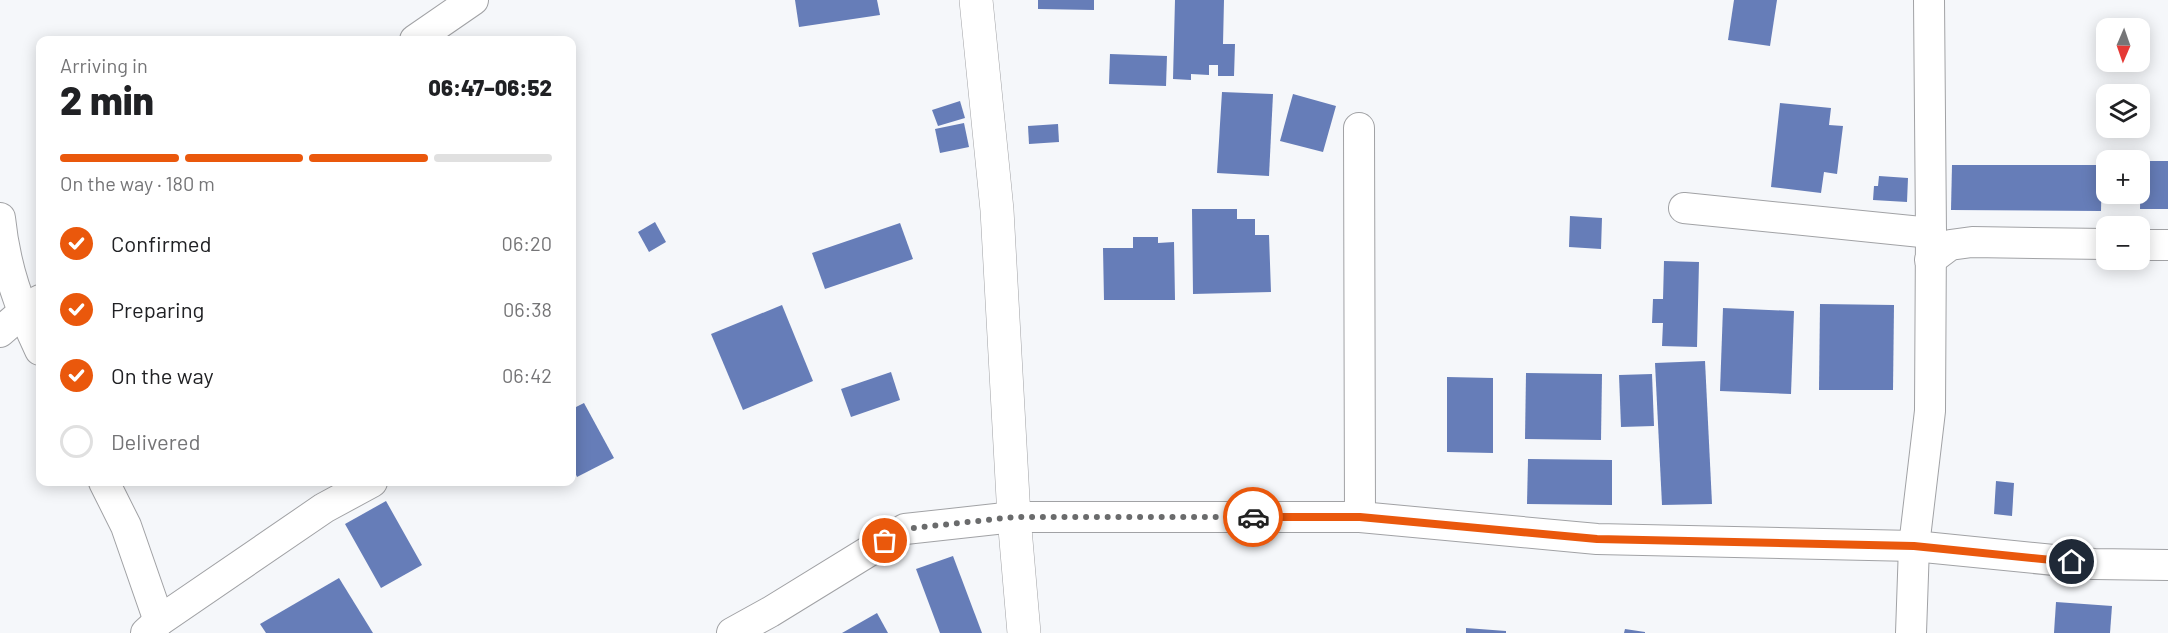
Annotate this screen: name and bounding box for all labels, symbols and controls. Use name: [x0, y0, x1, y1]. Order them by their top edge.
north arrow: [2096, 18, 2150, 72]
map controls: [2096, 18, 2150, 270]
text: Arriving in: [60, 53, 148, 77]
text: 06:47–06:52: [428, 74, 552, 100]
text: 2 min: [60, 76, 154, 123]
button: layers: [2096, 84, 2150, 138]
button: +: [2096, 150, 2150, 204]
text: On the way · 180 m: [60, 171, 215, 195]
button: −: [2096, 216, 2150, 270]
icon: check: [60, 227, 93, 260]
text: Confirmed: [111, 230, 211, 256]
text: 06:20: [502, 231, 552, 255]
icon: check: [60, 293, 93, 326]
text: Preparing: [111, 296, 204, 322]
text: 06:38: [503, 297, 552, 321]
icon: check: [60, 359, 93, 392]
text: On the way: [111, 362, 214, 388]
text: 06:42: [502, 363, 552, 387]
text: Delivered: [111, 428, 200, 454]
courier: [1223, 487, 1283, 547]
icon: car: [1237, 501, 1270, 534]
pin: [859, 515, 910, 566]
icon: bag: [868, 524, 901, 557]
pin: [2046, 536, 2097, 587]
icon: home: [2055, 545, 2088, 578]

